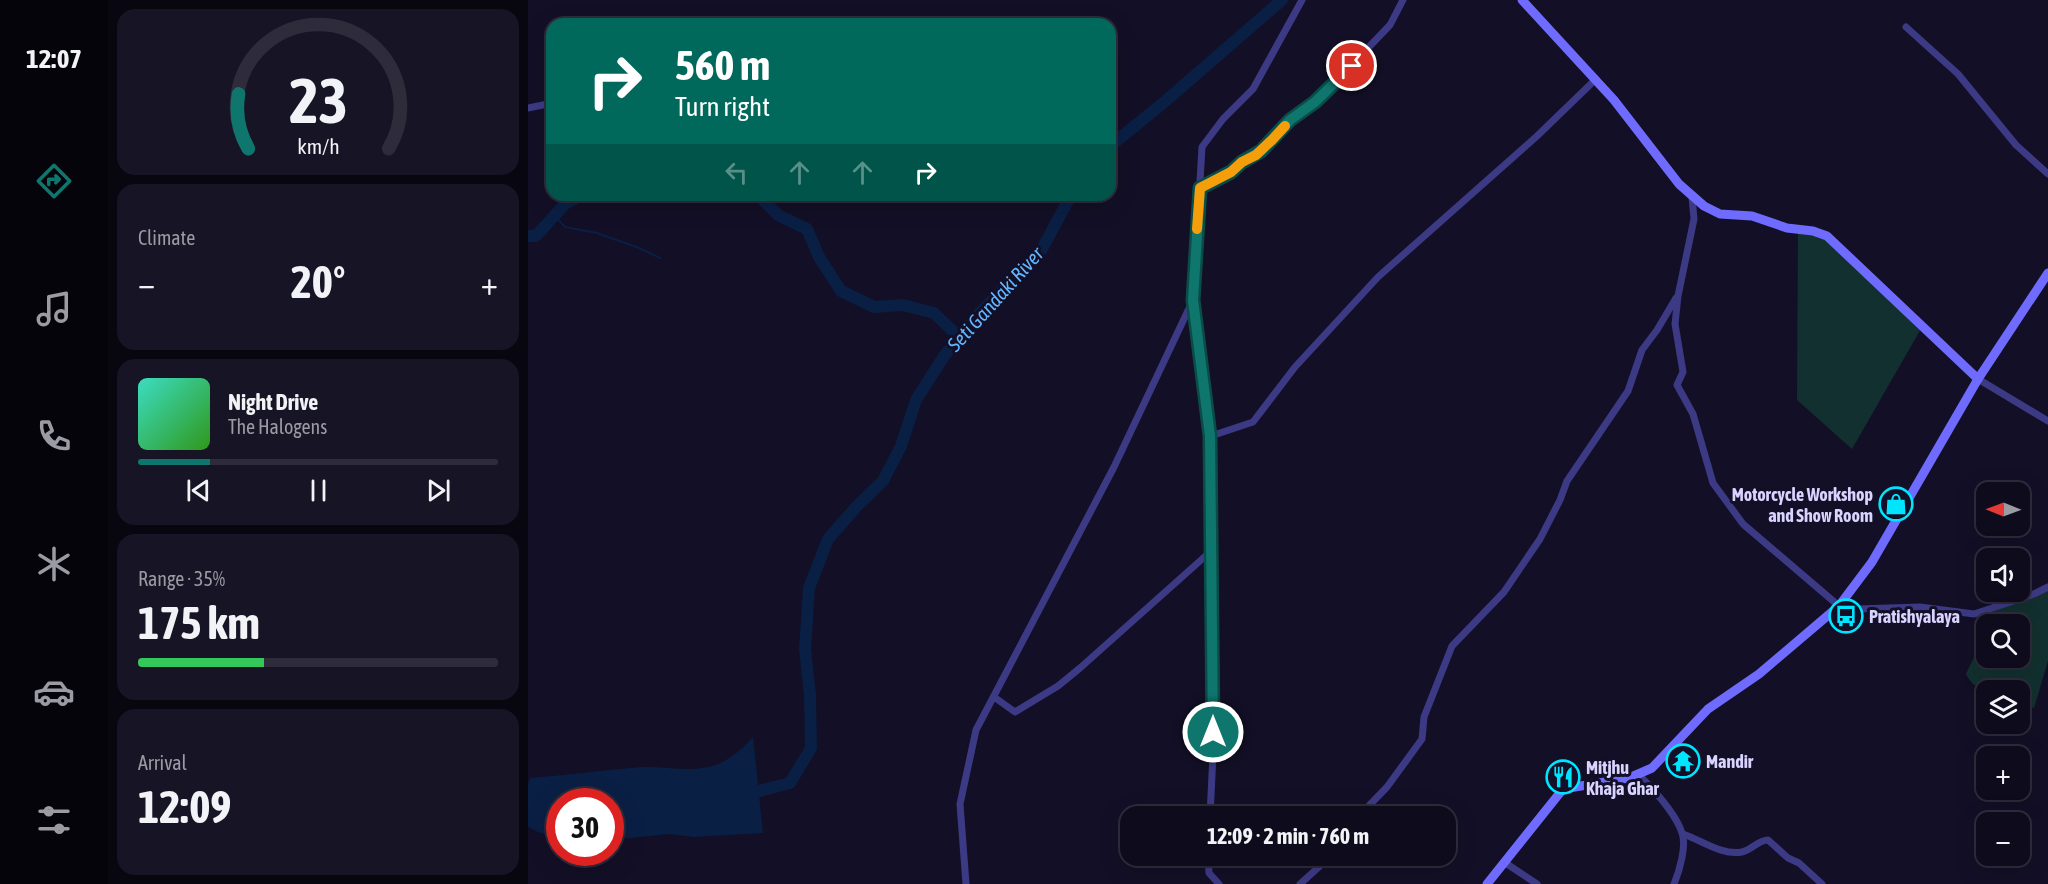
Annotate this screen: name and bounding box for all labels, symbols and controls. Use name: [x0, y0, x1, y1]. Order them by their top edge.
pin: [1326, 40, 1377, 91]
text: 560 m: [675, 41, 770, 89]
icon: right: [576, 42, 654, 120]
text: 12:07: [26, 43, 82, 74]
icon: arrive: [1335, 49, 1368, 82]
text: 23: [289, 65, 347, 136]
text: Turn right: [675, 91, 770, 122]
text: km/h: [297, 134, 339, 159]
icon: left: [720, 156, 753, 189]
icon: ahead: [783, 156, 816, 189]
icon: ahead: [846, 156, 879, 189]
icon: right: [909, 156, 942, 189]
icon: directions: [33, 160, 75, 202]
text: Climate: [138, 226, 195, 249]
water label: Seti Gandaki River: [942, 241, 1048, 357]
text: 20°: [291, 256, 345, 308]
text: −: [138, 264, 155, 302]
text: +: [481, 264, 498, 302]
icon: music: [33, 288, 75, 330]
text: Night Drive: [228, 389, 318, 415]
icon: phone: [33, 415, 75, 457]
text: The Halogens: [228, 415, 327, 438]
icon: previous: [182, 474, 215, 507]
icon: pause: [302, 474, 335, 507]
icon: next: [422, 474, 455, 507]
north arrow: [1976, 482, 2030, 536]
map controls: [1976, 482, 2030, 866]
place label: Motorcycle Workshop and Show Room: [1732, 484, 1873, 526]
shop icon: Motorcycle Workshop and Show Room: [1878, 486, 1914, 522]
icon: climate: [33, 543, 75, 585]
button: sound: [1976, 548, 2030, 602]
text: Range · 35%: [138, 567, 225, 590]
text: 175 km: [138, 597, 260, 649]
bus stop icon: Pratishyalaya: [1828, 598, 1864, 634]
place label: Pratishyalaya: [1869, 606, 1960, 627]
button: search: [1976, 614, 2030, 668]
icon: car: [33, 671, 75, 713]
button: layers: [1976, 680, 2030, 734]
position arrow: [1181, 700, 1245, 764]
temple icon: Mandir: [1665, 743, 1701, 779]
button: +: [1976, 746, 2030, 800]
text: Arrival: [138, 751, 187, 774]
place label: Mandir: [1706, 751, 1754, 772]
place label: Mitjhu Khaja Ghar: [1586, 757, 1660, 799]
restaurant icon: Mitjhu Khaja Ghar: [1545, 759, 1581, 795]
text: 12:09: [138, 781, 232, 833]
speed limit sign: 30: [546, 788, 624, 866]
icon: filters: [33, 799, 75, 841]
button: −: [1976, 812, 2030, 866]
text: 12:09 · 2 min · 760 m: [1207, 823, 1369, 849]

